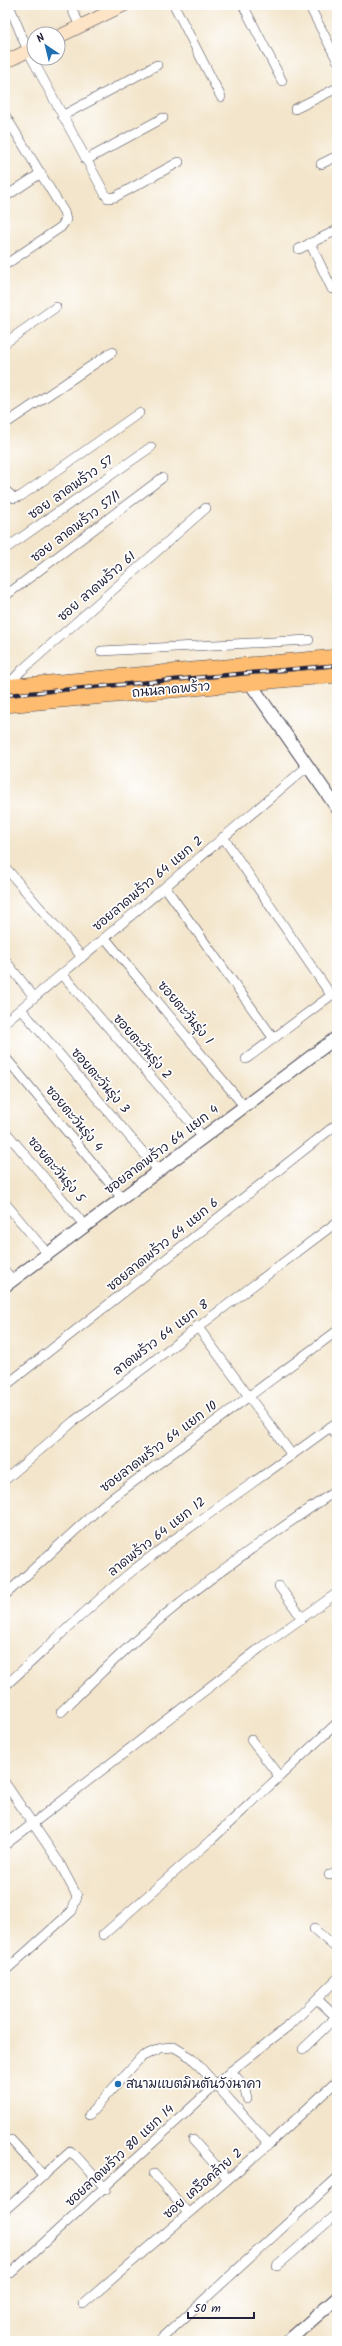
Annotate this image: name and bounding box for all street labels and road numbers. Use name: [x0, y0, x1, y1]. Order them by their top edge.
street label: ซอย ลาดพร้าว 57: [24, 450, 119, 525]
street label: ซอย ลาดพร้าว 57/1: [26, 486, 126, 568]
street label: ซอย ลาดพร้าว 61: [53, 547, 141, 627]
street label: ถนนลาดพร้าว: [131, 676, 211, 704]
street label: ซอยลาดพร้าว 64 แยก 2: [88, 831, 208, 937]
street label: ซอยตะวันรุ่ง 1: [152, 976, 218, 1050]
street label: ซอยตะวันรุ่ง 2: [107, 1009, 177, 1085]
street label: ซอยตะวันรุ่ง 3: [65, 1043, 135, 1119]
street label: ซอยตะวันรุ่ง 4: [40, 1081, 108, 1157]
street label: ซอยลาดพร้าว 64 แยก 4: [100, 1100, 224, 1200]
street label: ซอยตะวันรุ่ง 5: [22, 1132, 91, 1208]
street label: ซอยลาดพร้าว 64 แยก 6: [102, 1193, 224, 1297]
street label: ลาดพร้าว 64 แยก 8: [109, 1295, 213, 1381]
street label: ซอยลาดพร้าว 64 แยก 10: [96, 1396, 223, 1498]
street label: ลาดพร้าว 64 แยก 12: [104, 1492, 210, 1582]
street label: ซอยลาดพร้าว 80 แยก 14: [61, 2100, 179, 2212]
street label: ซอย เครือคล้าย 2: [159, 2143, 247, 2225]

